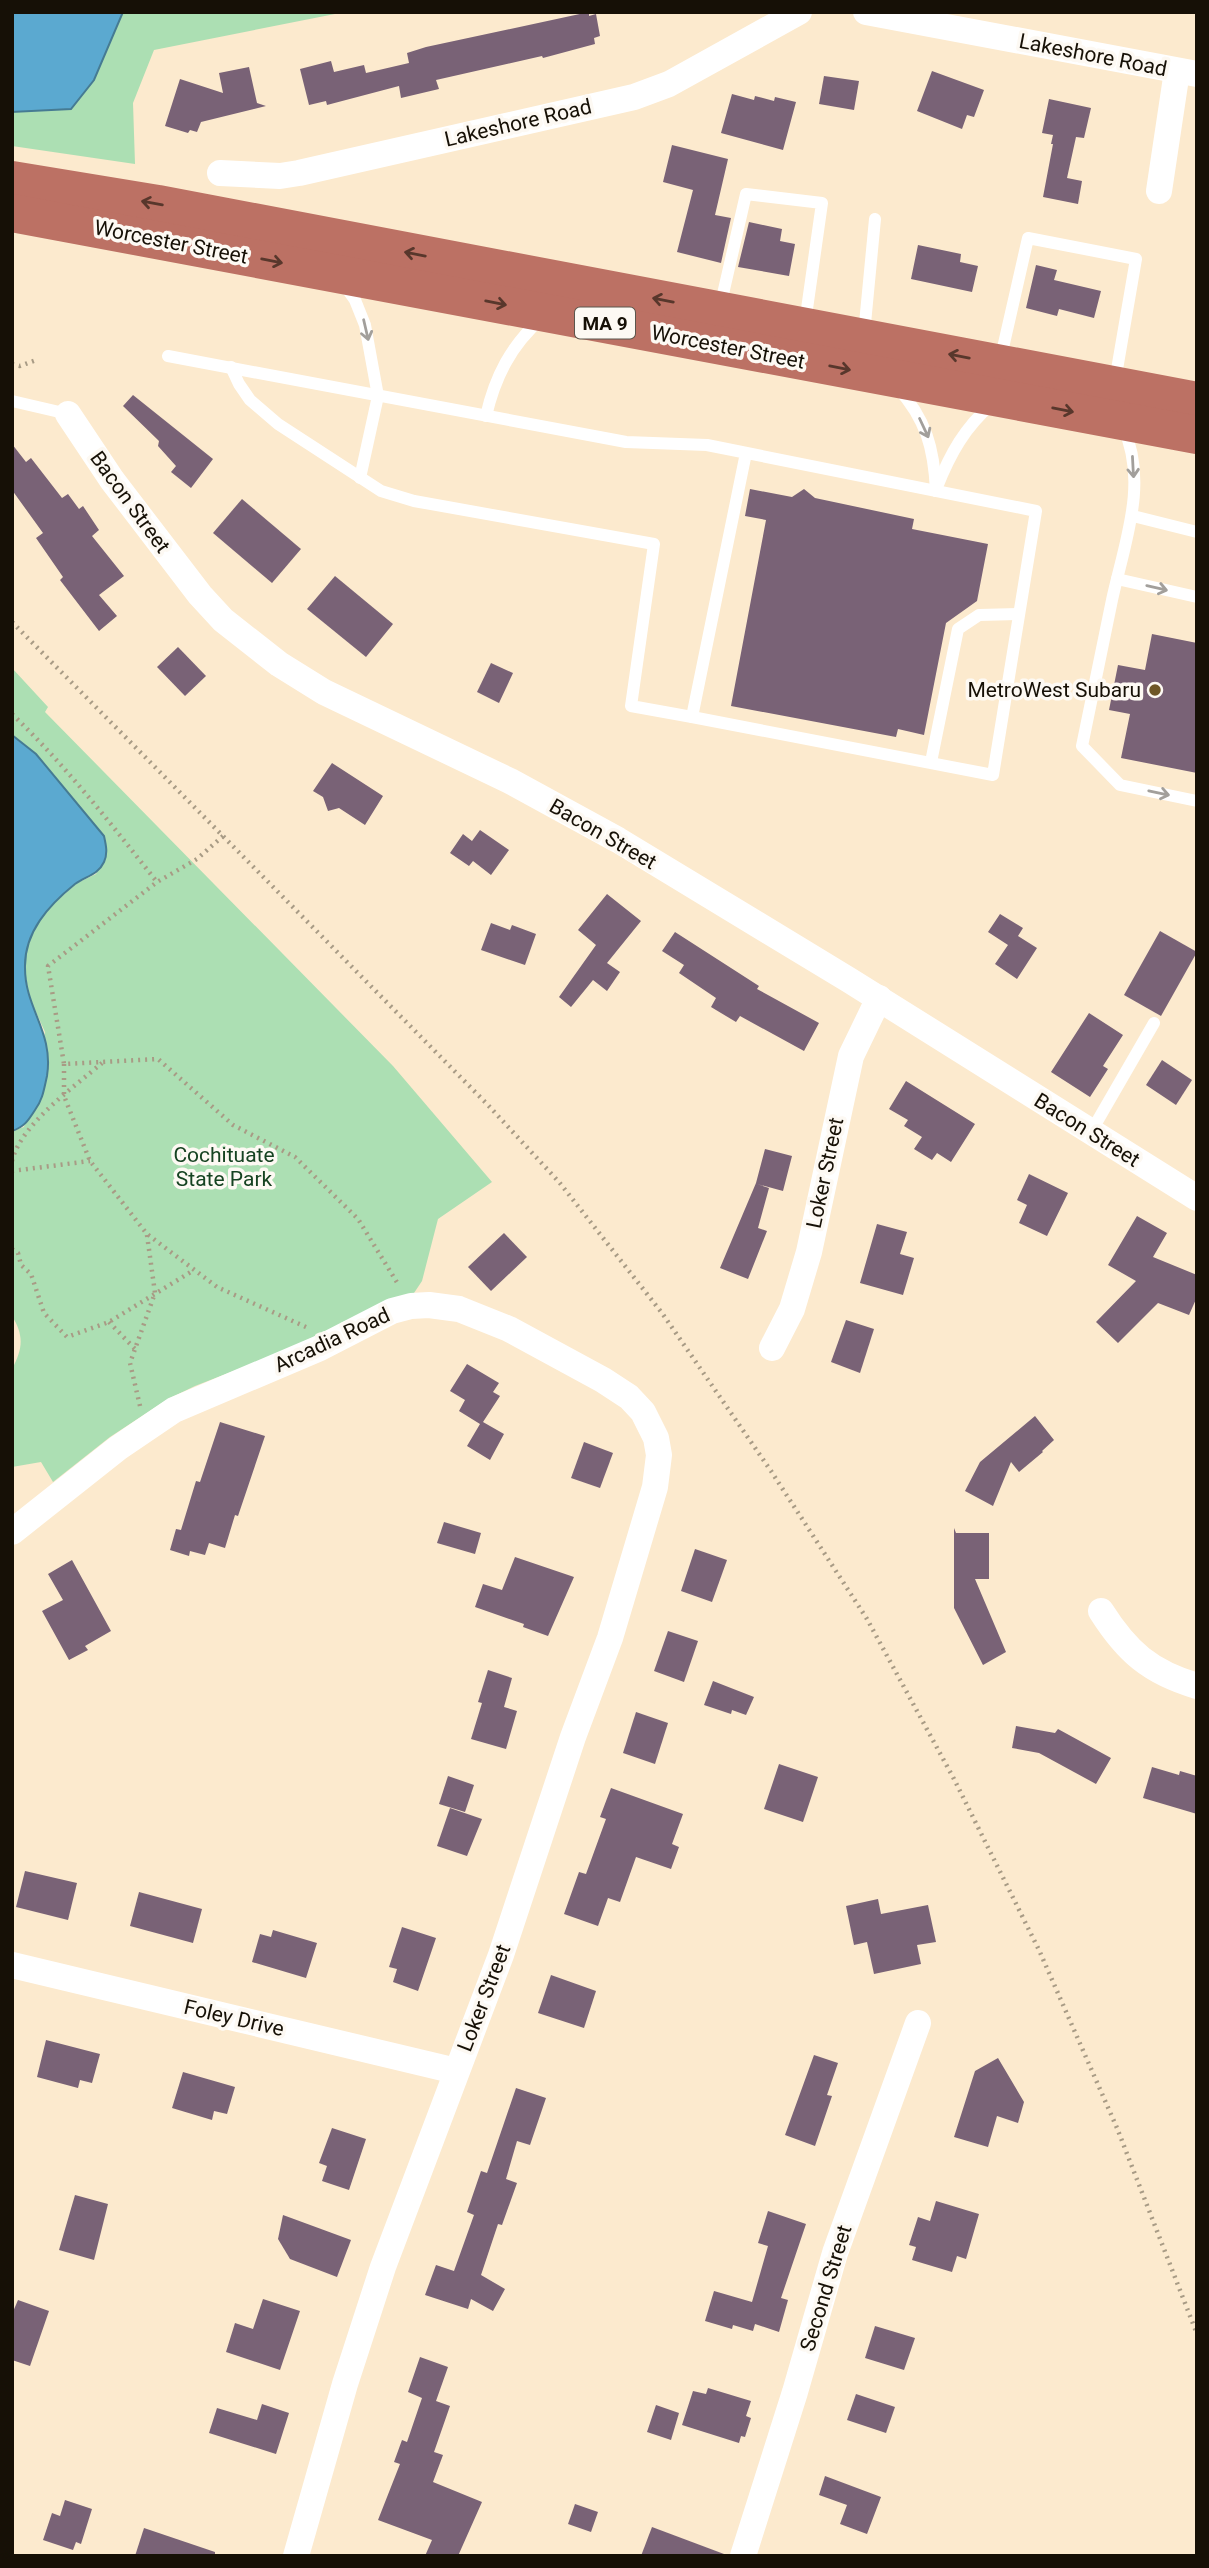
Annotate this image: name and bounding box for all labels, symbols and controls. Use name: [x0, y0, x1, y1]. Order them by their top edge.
street label: Lakeshore Road: [1017, 29, 1169, 81]
street label: Lakeshore Road: [442, 94, 594, 152]
one-way arrow: [141, 196, 164, 210]
street label: Worcester Street: [92, 215, 250, 269]
one-way arrow: [404, 246, 427, 260]
one-way arrow: [260, 254, 283, 268]
one-way arrow: [652, 293, 675, 306]
one-way arrow: [484, 297, 507, 310]
road number: MA 9: [575, 308, 635, 338]
one-way arrow: [359, 318, 373, 341]
street label: Worcester Street: [649, 320, 807, 374]
one-way arrow: [948, 349, 970, 362]
one-way arrow: [828, 361, 851, 375]
one-way arrow: [1051, 403, 1074, 417]
one-way arrow: [918, 417, 932, 438]
street label: Bacon Street: [85, 447, 175, 558]
one-way arrow: [1127, 455, 1140, 478]
one-way arrow: [1145, 582, 1168, 595]
place label: MetroWest Subaru: [967, 678, 1141, 702]
marker: MetroWest Subaru: [1147, 682, 1163, 698]
one-way arrow: [1147, 786, 1170, 800]
street label: Bacon Street: [545, 794, 661, 874]
street label: Bacon Street: [1030, 1088, 1144, 1172]
street label: Loker Street: [802, 1115, 848, 1231]
park label: Cochituate State Park: [173, 1143, 275, 1191]
street label: Arcadia Road: [270, 1303, 394, 1377]
street label: Loker Street: [453, 1941, 515, 2055]
street label: Foley Drive: [182, 1995, 286, 2041]
street label: Second Street: [795, 2222, 857, 2354]

